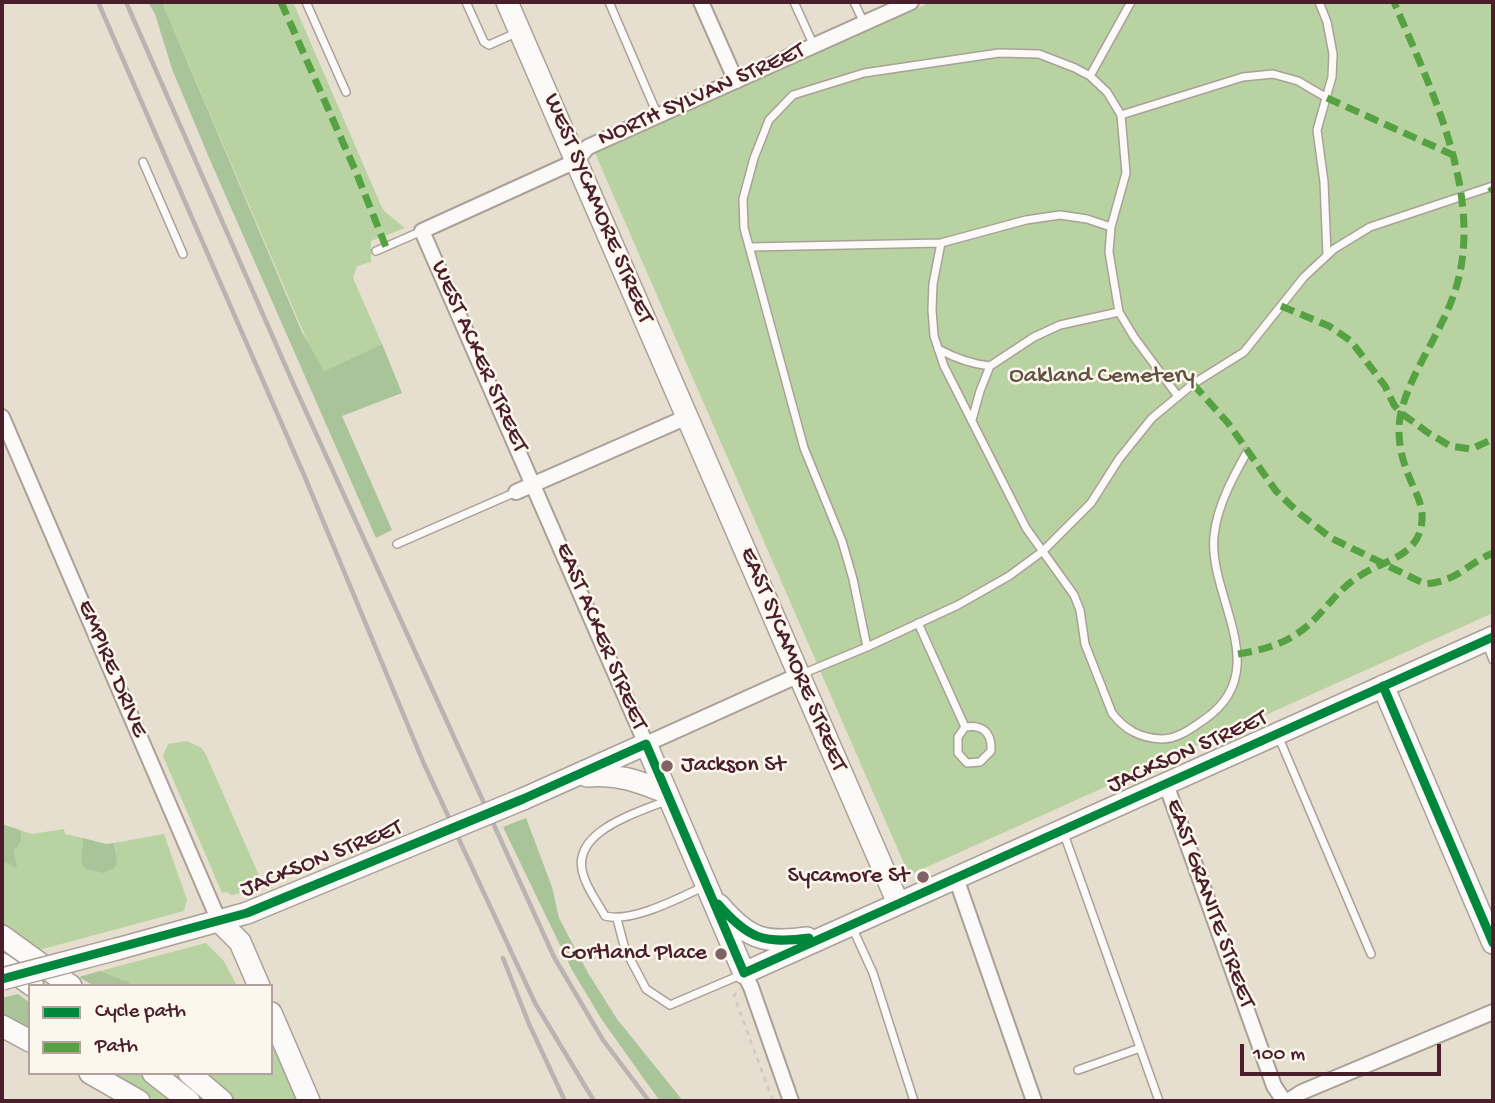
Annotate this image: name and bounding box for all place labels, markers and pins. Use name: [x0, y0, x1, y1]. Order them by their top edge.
place label: Jackson St: [681, 752, 785, 780]
marker: Jackson St: [659, 758, 675, 774]
place label: Sycamore St: [788, 863, 909, 891]
marker: Sycamore St: [915, 869, 931, 885]
place label: Cortland Place: [561, 940, 707, 968]
marker: Cortland Place: [713, 946, 729, 962]

